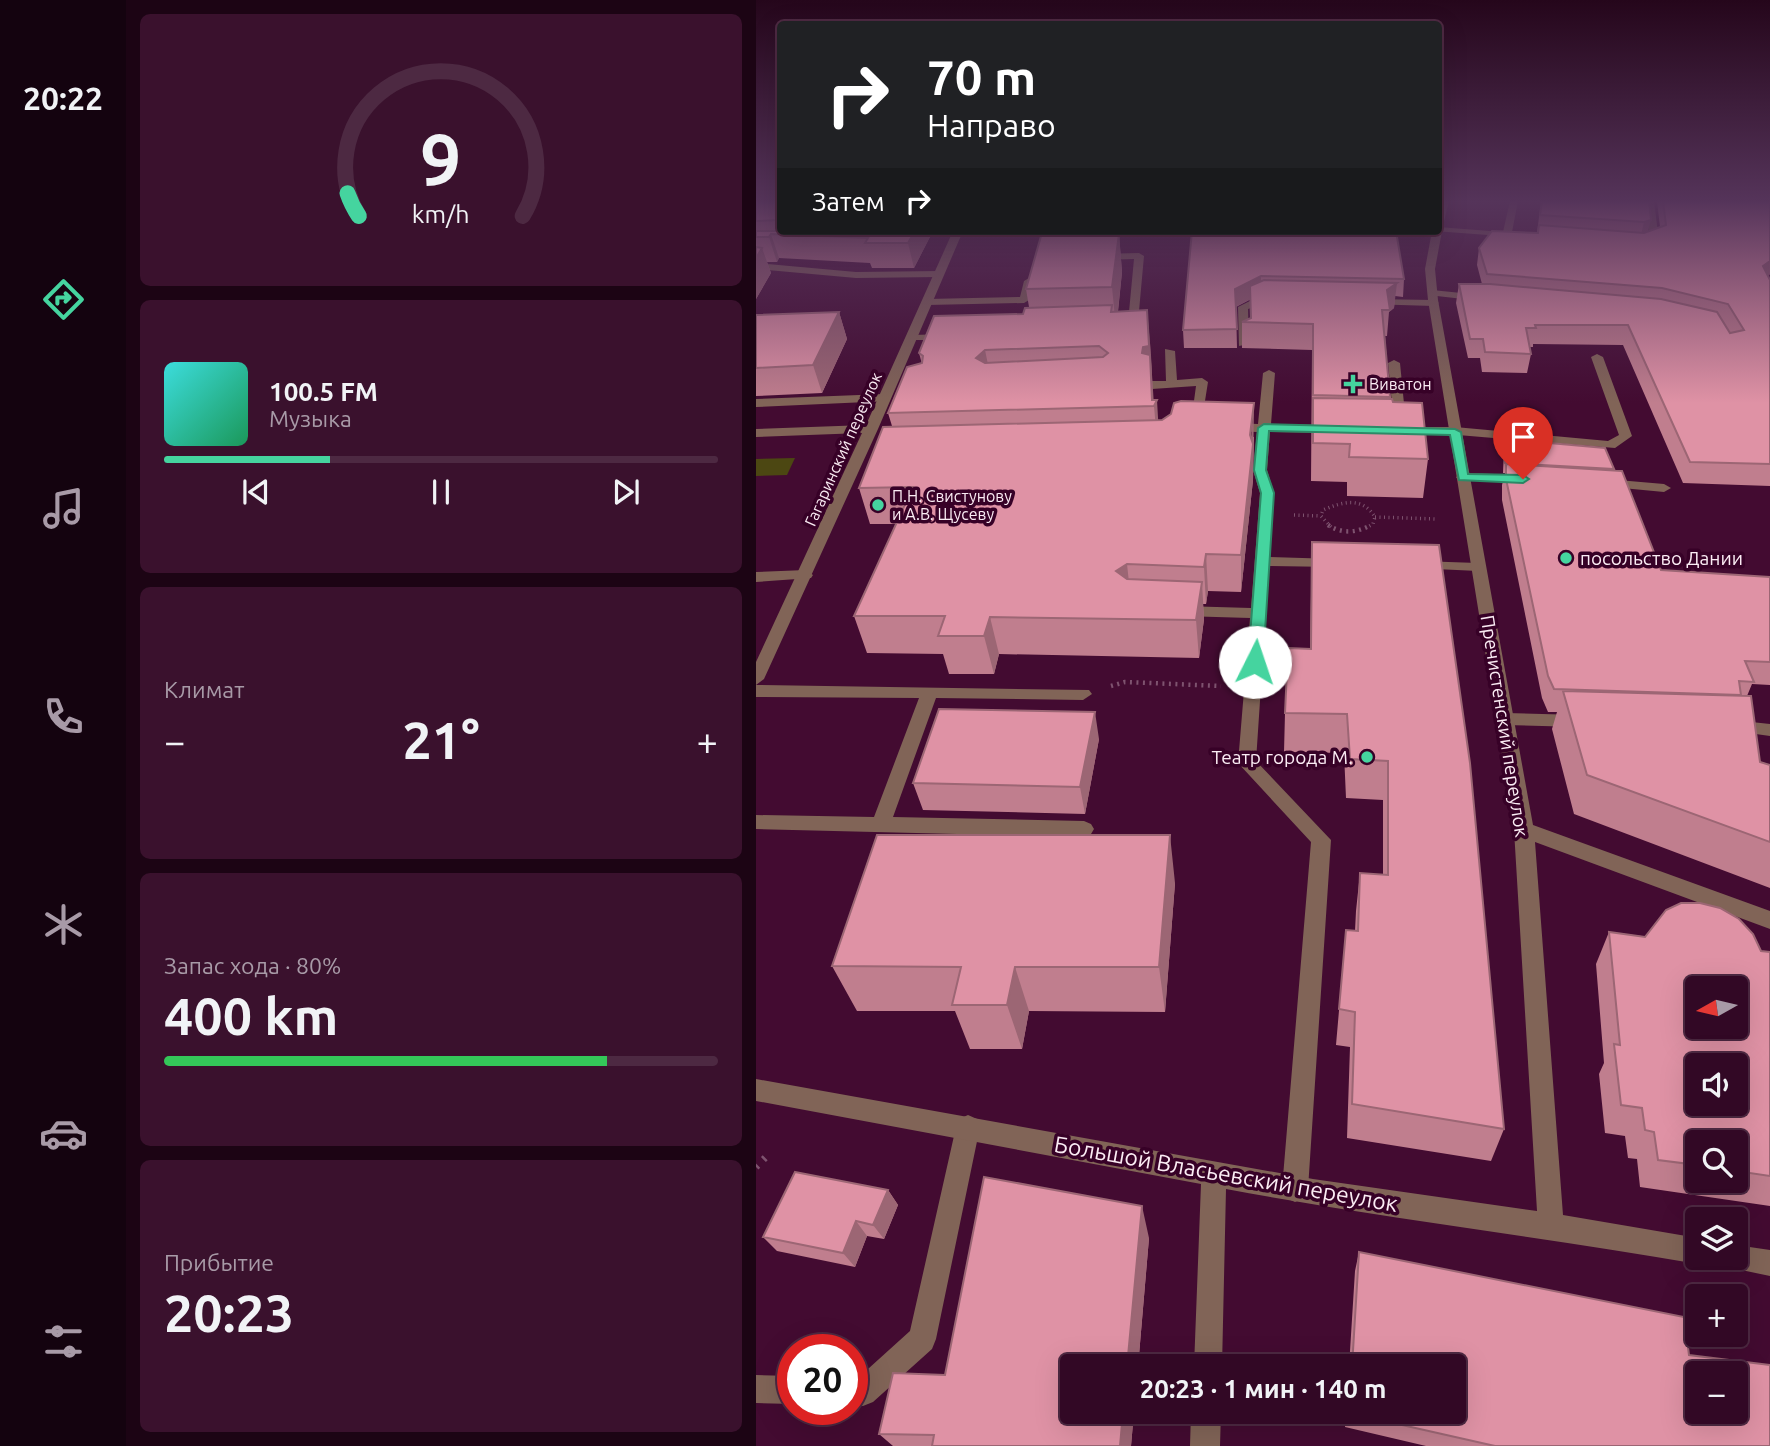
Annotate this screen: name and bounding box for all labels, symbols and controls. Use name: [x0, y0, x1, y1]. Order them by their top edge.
icon: right: [812, 49, 903, 140]
text: 70 m: [927, 49, 1036, 104]
text: 20:22: [23, 80, 103, 116]
text: Направо: [927, 107, 1056, 143]
text: 9: [420, 119, 462, 201]
icon: right: [899, 182, 937, 220]
text: Затем: [812, 187, 885, 216]
text: km/h: [412, 200, 470, 228]
icon: directions: [39, 275, 88, 324]
street label: Гагаринский переулок: [801, 369, 885, 529]
marker: Виватон: [1343, 374, 1363, 394]
place label: Виватон: [1369, 375, 1432, 393]
text: 100.5 FM: [269, 377, 378, 406]
text: Музыка: [269, 406, 352, 431]
pin: [1493, 407, 1553, 479]
icon: arrive: [1504, 418, 1542, 456]
icon: previous: [237, 473, 275, 511]
icon: pause: [422, 473, 460, 511]
icon: next: [607, 473, 645, 511]
icon: music: [39, 484, 88, 533]
place label: П.Н. Свистунову и А.В. Щусеву: [892, 487, 1012, 523]
marker: П.Н. Свистунову и А.В. Щусеву: [870, 497, 886, 513]
place label: посольство Дании: [1580, 547, 1743, 569]
marker: посольство Дании: [1558, 550, 1574, 566]
street label: Пречистенский переулок: [1477, 613, 1533, 839]
position arrow: [1218, 625, 1292, 699]
text: Климат: [164, 677, 244, 702]
icon: phone: [39, 692, 88, 741]
text: 21°: [402, 711, 480, 769]
text: −: [164, 720, 185, 762]
text: +: [697, 720, 718, 762]
place label: Театр города М.: [1211, 746, 1353, 768]
marker: Театр города М.: [1359, 749, 1375, 765]
icon: climate: [39, 900, 88, 949]
text: Запас хода · 80%: [164, 953, 341, 978]
north arrow: [1685, 976, 1748, 1040]
map controls: [1685, 976, 1748, 1424]
text: 400 km: [164, 987, 338, 1045]
button: sound: [1685, 1053, 1748, 1116]
icon: car: [39, 1109, 88, 1158]
button: search: [1685, 1130, 1748, 1193]
street label: Большой Власьевский переулок: [1052, 1131, 1400, 1216]
button: layers: [1685, 1207, 1748, 1270]
text: Прибытие: [164, 1250, 274, 1275]
text: 20:23: [164, 1284, 294, 1342]
button: +: [1685, 1284, 1748, 1347]
icon: filters: [39, 1317, 88, 1366]
speed limit sign: 20: [777, 1334, 868, 1425]
button: −: [1685, 1361, 1748, 1424]
text: 20:23 · 1 мин · 140 m: [1140, 1374, 1386, 1403]

